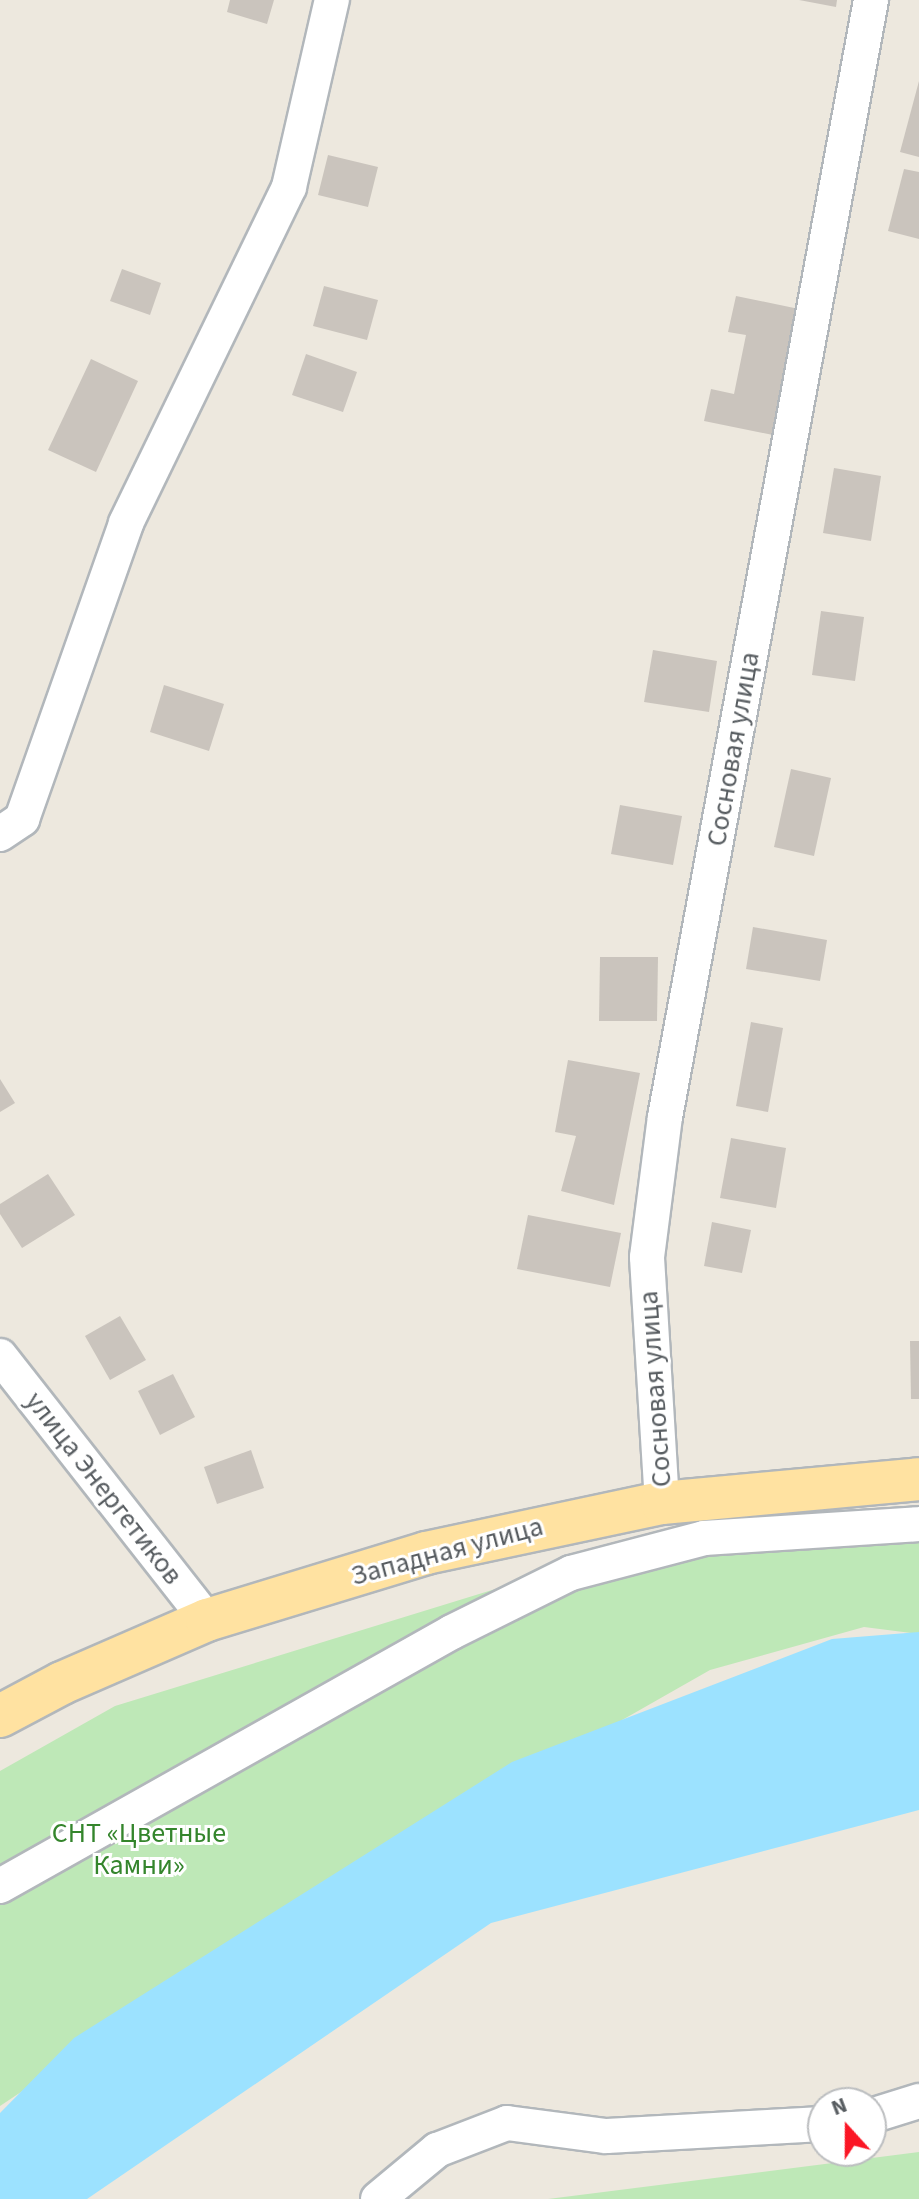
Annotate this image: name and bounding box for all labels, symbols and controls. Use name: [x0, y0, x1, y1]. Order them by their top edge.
street label: Сосновая улица: [699, 649, 767, 849]
street label: Сосновая улица: [631, 1290, 679, 1488]
street label: улица Энергетиков: [18, 1385, 190, 1591]
street label: Западная улица: [347, 1509, 547, 1593]
park label: СНТ «Цветные Камни»: [52, 1816, 226, 1882]
north arrow: [807, 2087, 887, 2167]
text: N: [827, 2089, 852, 2124]

